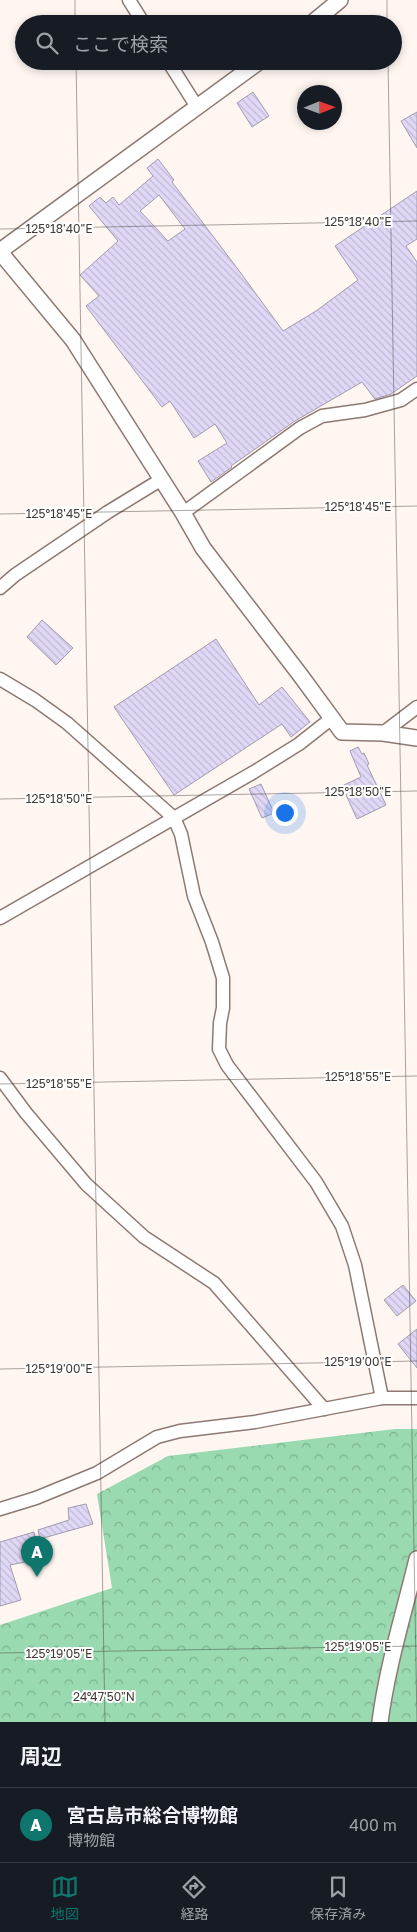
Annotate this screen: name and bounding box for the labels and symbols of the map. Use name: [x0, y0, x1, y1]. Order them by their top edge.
north arrow: [297, 85, 342, 130]
text: 125°18'40"E: [325, 214, 391, 229]
text: 125°18'40"E: [26, 221, 92, 236]
text: 125°18'45"E: [325, 499, 391, 514]
text: 125°18'45"E: [26, 506, 92, 521]
text: 125°18'50"E: [325, 784, 391, 799]
text: 125°18'50"E: [26, 791, 92, 806]
your location: [272, 800, 298, 826]
text: 125°18'55"E: [325, 1069, 391, 1084]
text: 125°18'55"E: [26, 1076, 92, 1091]
text: 125°19'00"E: [324, 1354, 392, 1369]
text: 125°19'00"E: [25, 1361, 93, 1376]
pin: A: [21, 1536, 53, 1577]
text: 125°19'05"E: [325, 1639, 391, 1654]
text: 125°19'05"E: [26, 1646, 92, 1661]
text: 24°47'50"N: [73, 1689, 135, 1704]

